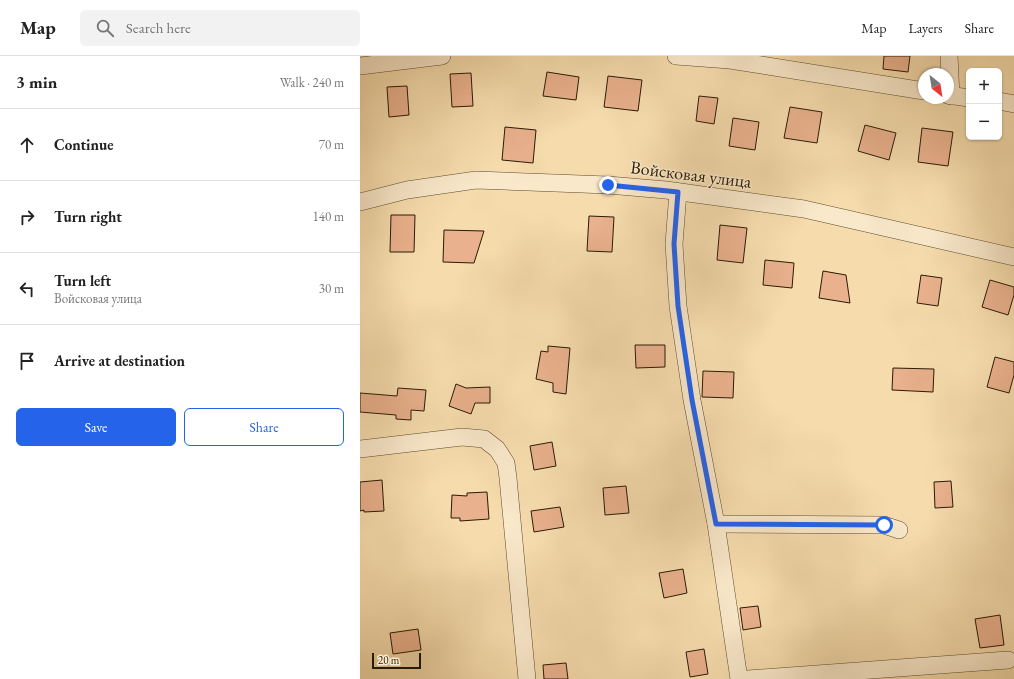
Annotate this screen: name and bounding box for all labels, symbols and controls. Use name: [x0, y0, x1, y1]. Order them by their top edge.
search box: [80, 10, 360, 46]
text: Map: [20, 15, 56, 40]
icon: search: [94, 17, 116, 39]
text: Search here: [126, 18, 191, 37]
text: Map: [861, 19, 886, 37]
text: Layers: [908, 19, 943, 37]
text: Share: [965, 19, 994, 37]
north arrow: [918, 68, 954, 104]
map controls: [966, 68, 1002, 140]
button: +: [966, 68, 1002, 104]
text: 3 min: [16, 71, 57, 93]
text: Walk · 240 m: [280, 74, 344, 91]
button: −: [966, 104, 1002, 140]
icon: ahead: [16, 134, 38, 156]
text: Continue: [54, 135, 114, 154]
text: 70 m: [319, 136, 344, 153]
street label: Войсковая улица: [629, 155, 754, 193]
route end: [599, 176, 617, 194]
icon: right: [16, 206, 38, 228]
text: Turn right: [54, 207, 122, 226]
text: 140 m: [313, 208, 344, 225]
text: Turn left: [54, 271, 111, 290]
icon: left: [16, 278, 38, 300]
text: 30 m: [319, 280, 344, 297]
text: Войсковая улица: [54, 290, 142, 307]
icon: arrive: [16, 350, 38, 372]
text: Arrive at destination: [54, 351, 185, 370]
button: Save: [16, 408, 176, 446]
button: Share: [184, 408, 344, 446]
route start: [875, 516, 893, 534]
scale bar: [372, 651, 421, 670]
text: 20 m: [378, 653, 399, 667]

